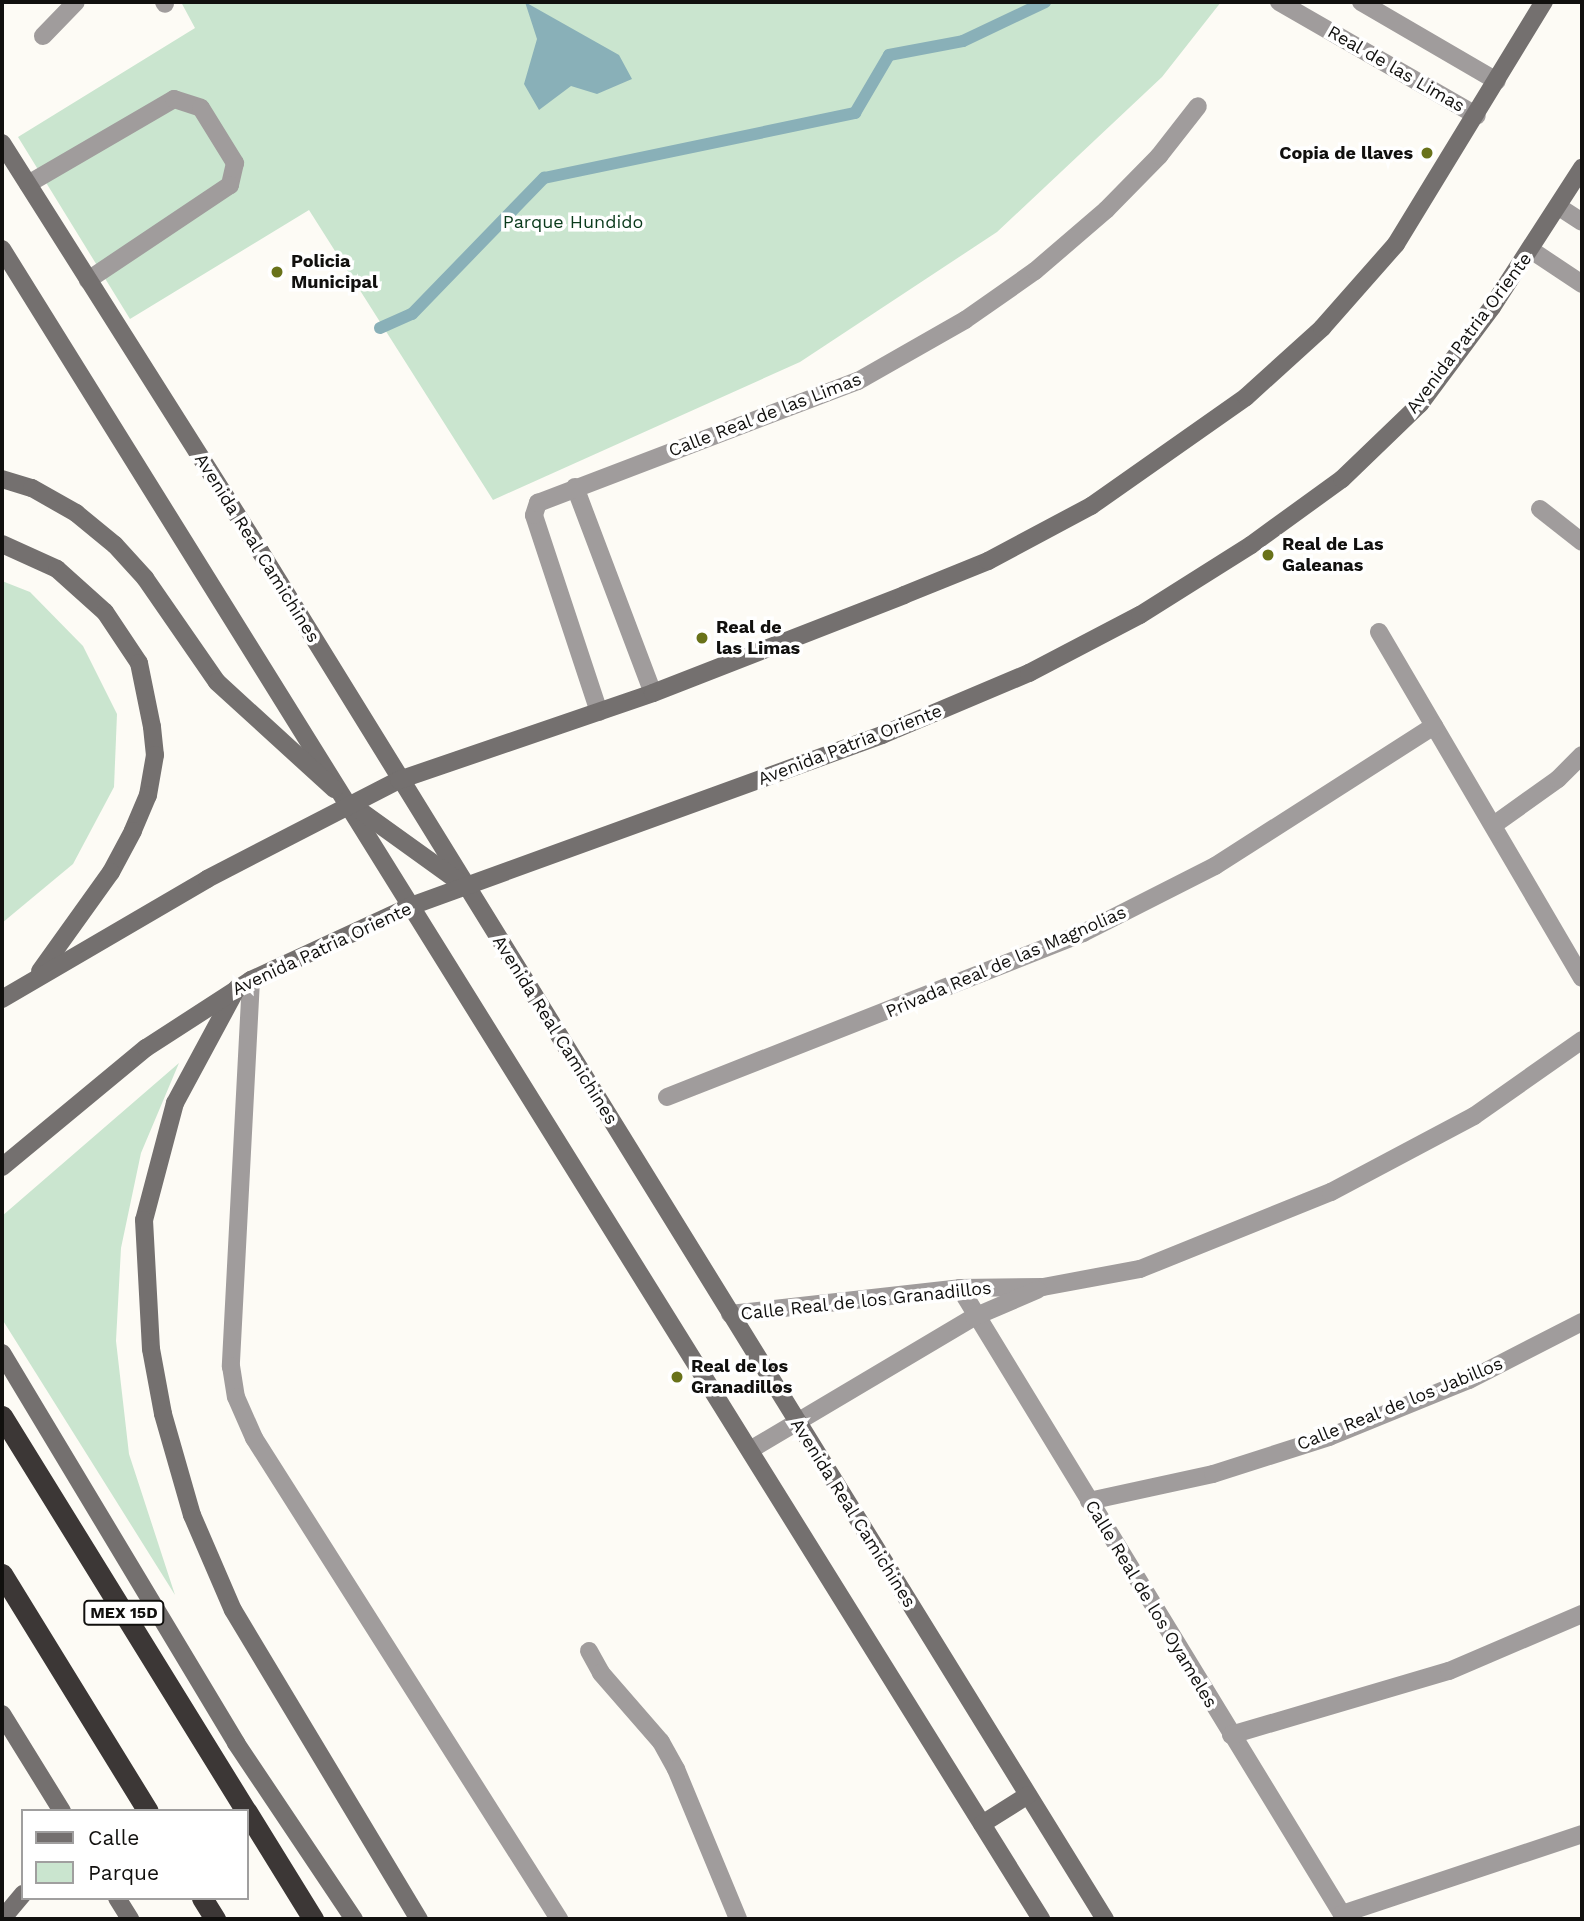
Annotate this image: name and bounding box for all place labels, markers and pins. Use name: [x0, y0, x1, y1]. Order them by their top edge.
place label: Copia de llaves: [1279, 142, 1413, 164]
marker: Copia de llaves: [1419, 145, 1435, 161]
place label: Policia Municipal: [291, 251, 378, 294]
marker: Policia Municipal: [269, 264, 285, 280]
place label: Real de Las Galeanas: [1282, 534, 1384, 576]
marker: Real de Las Galeanas: [1260, 547, 1276, 563]
place label: Real de las Limas: [716, 617, 800, 660]
marker: Real de las Limas: [694, 630, 710, 646]
place label: Real de los Granadillos: [691, 1356, 792, 1398]
marker: Real de los Granadillos: [669, 1369, 685, 1385]

